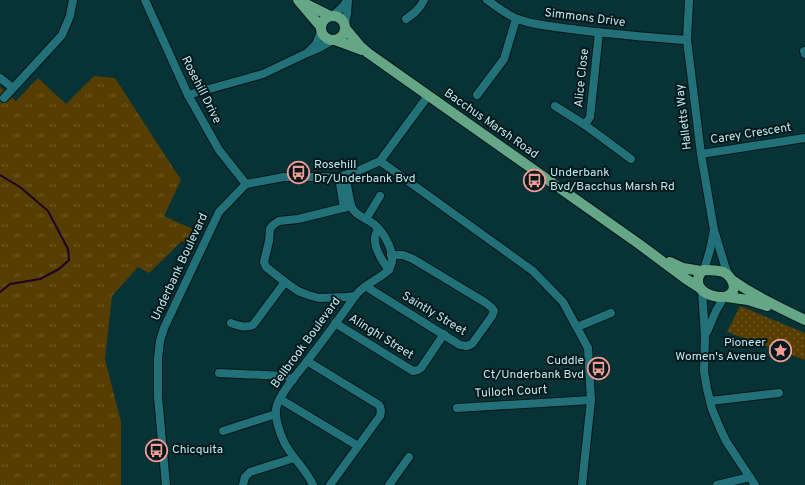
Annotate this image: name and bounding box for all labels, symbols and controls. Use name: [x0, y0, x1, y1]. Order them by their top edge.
street label: Simmons Drive: [544, 5, 626, 31]
street label: Alice Close: [571, 48, 593, 108]
street label: Rosehill Drive: [177, 54, 225, 126]
street label: Halletts Way: [672, 83, 696, 151]
street label: Bacchus Marsh Road: [441, 85, 541, 163]
street label: Carey Crescent: [709, 120, 793, 148]
place label: Rosehill Dr/Underbank Bvd: [314, 157, 416, 187]
bus stop icon: Rosehill Dr/Underbank Bvd: [285, 159, 311, 185]
place label: Underbank Bvd/Bacchus Marsh Rd: [550, 165, 675, 195]
bus stop icon: Underbank Bvd/Bacchus Marsh Rd: [521, 167, 547, 193]
street label: Underbank Boulevard: [148, 211, 212, 323]
street label: Saintly Street: [399, 288, 469, 340]
street label: Bellbrook Boulevard: [268, 294, 344, 392]
street label: Alinghi Street: [346, 311, 416, 363]
place label: Pioneer Women's Avenue: [675, 335, 766, 365]
place icon: Pioneer Women's Avenue: [768, 337, 794, 363]
place label: Cuddle Ct/Underbank Bvd: [483, 353, 584, 383]
bus stop icon: Cuddle Ct/Underbank Bvd: [586, 355, 612, 381]
street label: Tulloch Court: [474, 382, 548, 402]
bus stop icon: Chicquita: [144, 437, 170, 463]
place label: Chicquita: [172, 442, 223, 458]

